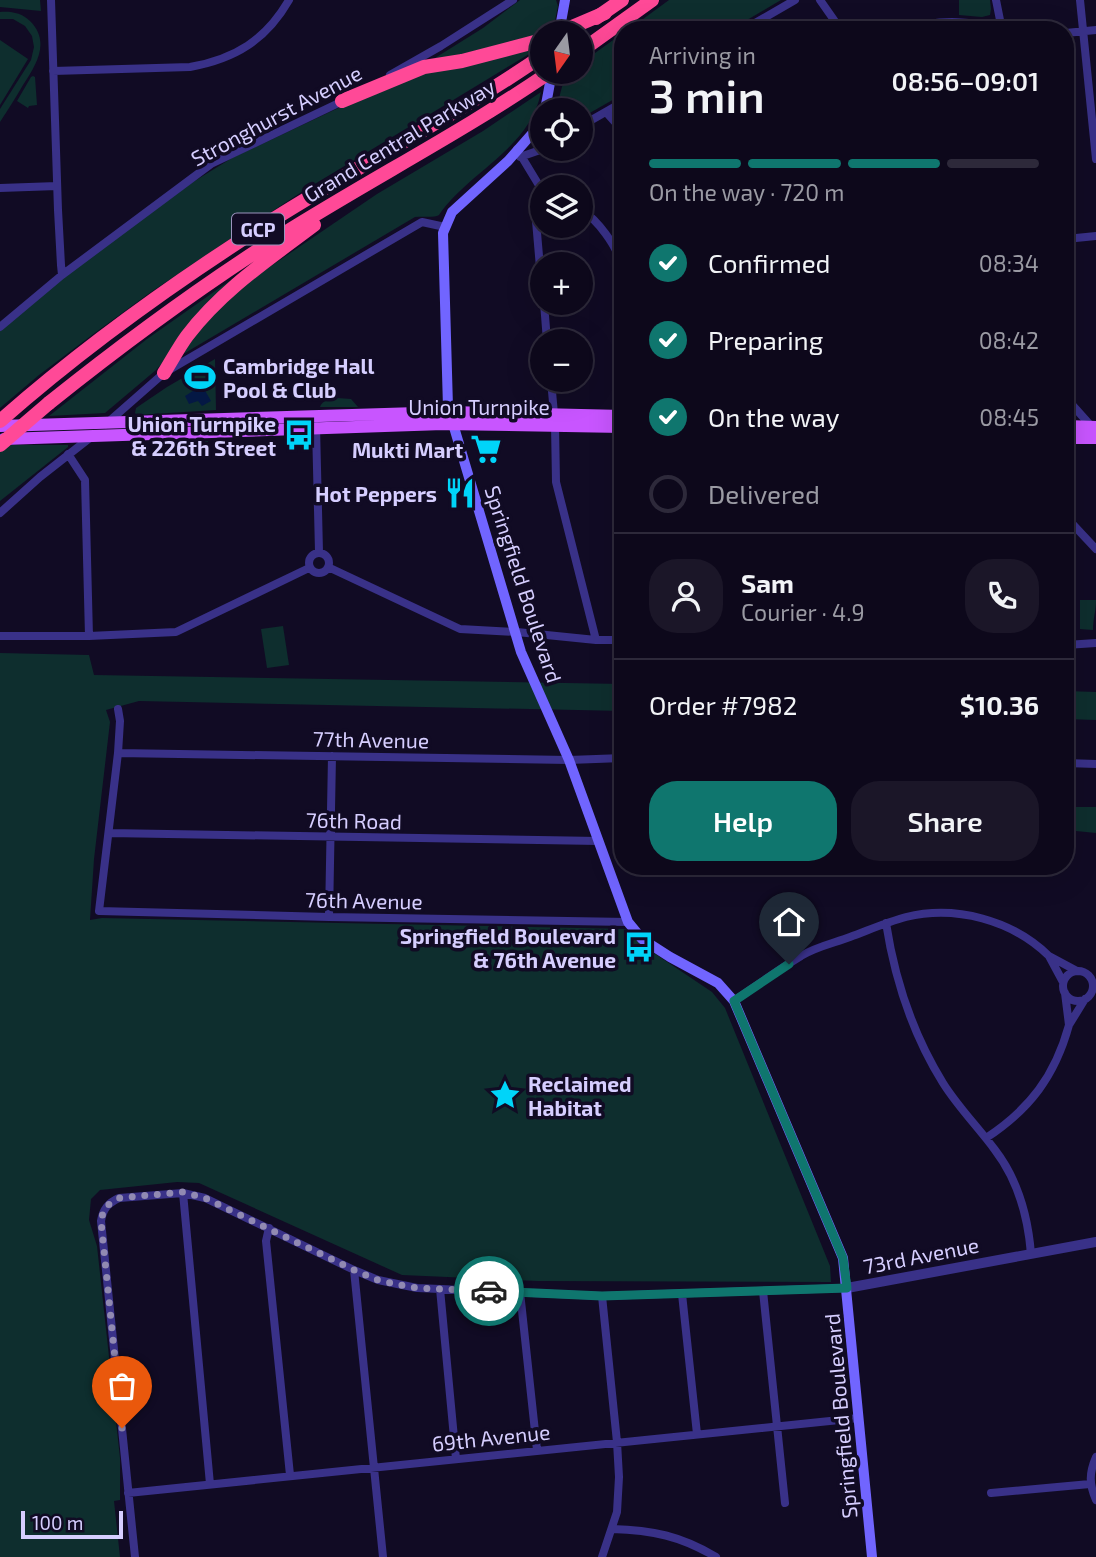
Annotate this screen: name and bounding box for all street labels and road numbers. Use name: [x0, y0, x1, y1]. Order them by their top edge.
street label: Stronghurst Avenue: [186, 59, 366, 171]
street label: Grand Central Parkway: [299, 73, 499, 207]
road number: GCP: [232, 214, 284, 244]
street label: Union Turnpike: [408, 394, 550, 419]
street label: Springfield Boulevard: [480, 482, 568, 686]
street label: 77th Avenue: [313, 725, 429, 753]
street label: 76th Road: [306, 807, 402, 833]
street label: 76th Avenue: [305, 886, 423, 914]
street label: 73rd Avenue: [861, 1232, 981, 1278]
street label: Springfield Boulevard: [819, 1312, 861, 1520]
street label: 69th Avenue: [431, 1418, 551, 1456]

